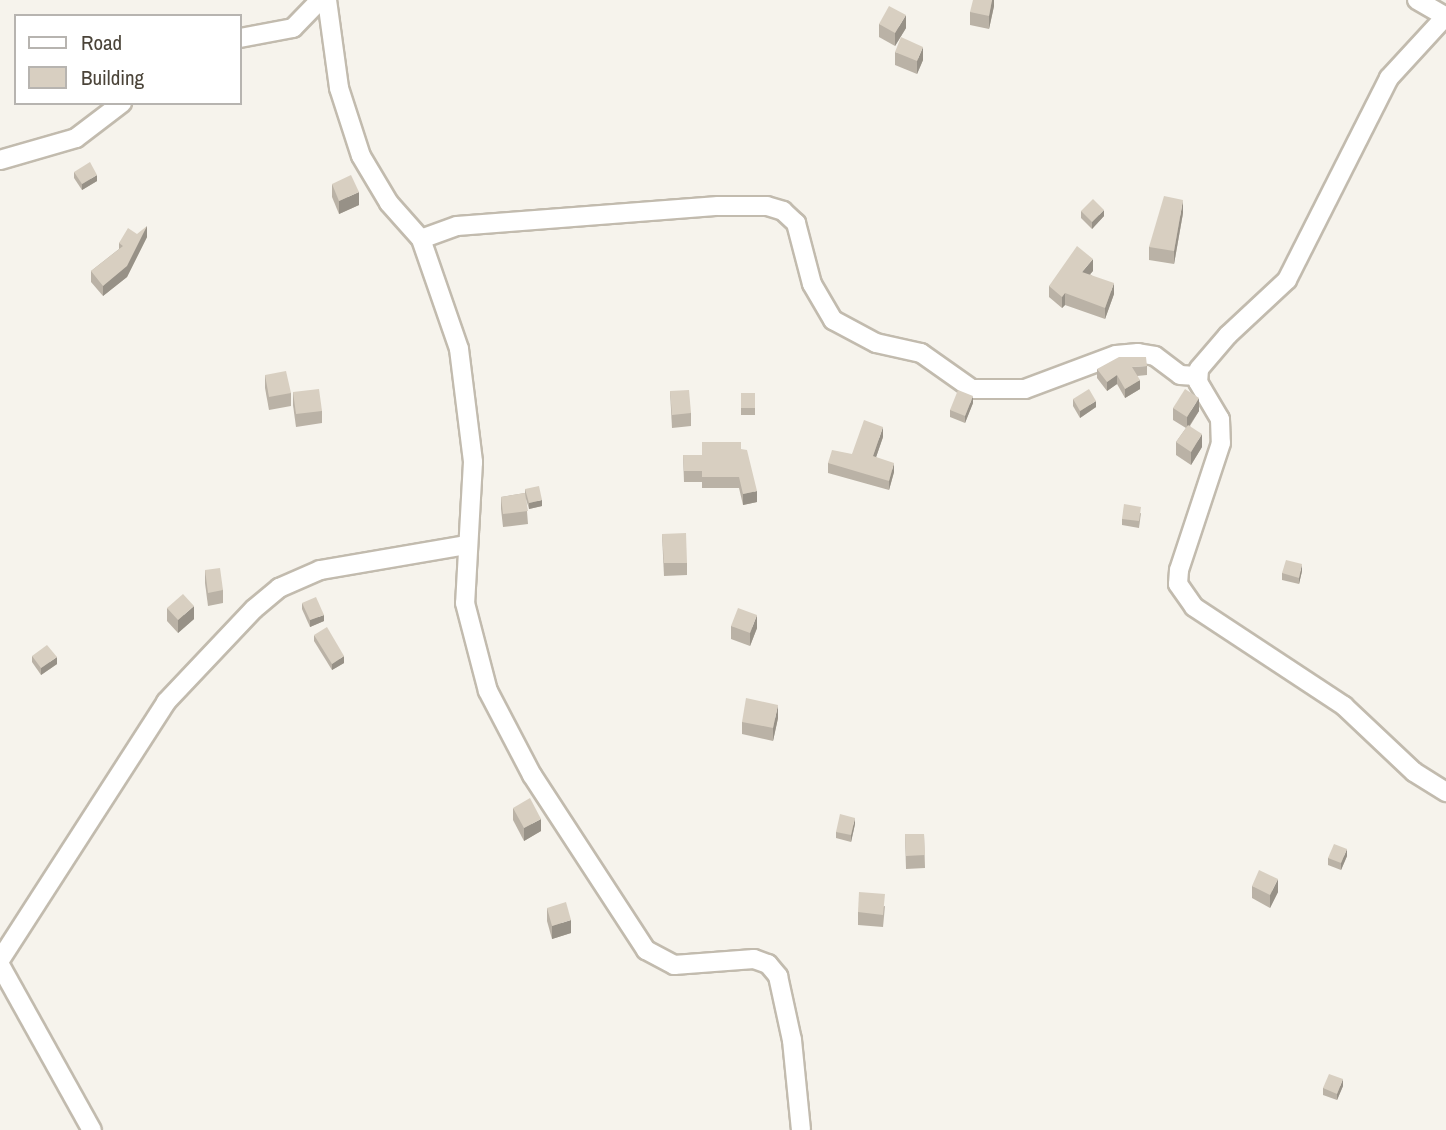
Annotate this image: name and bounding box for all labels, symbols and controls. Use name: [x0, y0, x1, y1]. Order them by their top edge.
legend: [14, 14, 242, 105]
text: Road: [81, 28, 122, 57]
text: Building: [81, 63, 144, 92]

